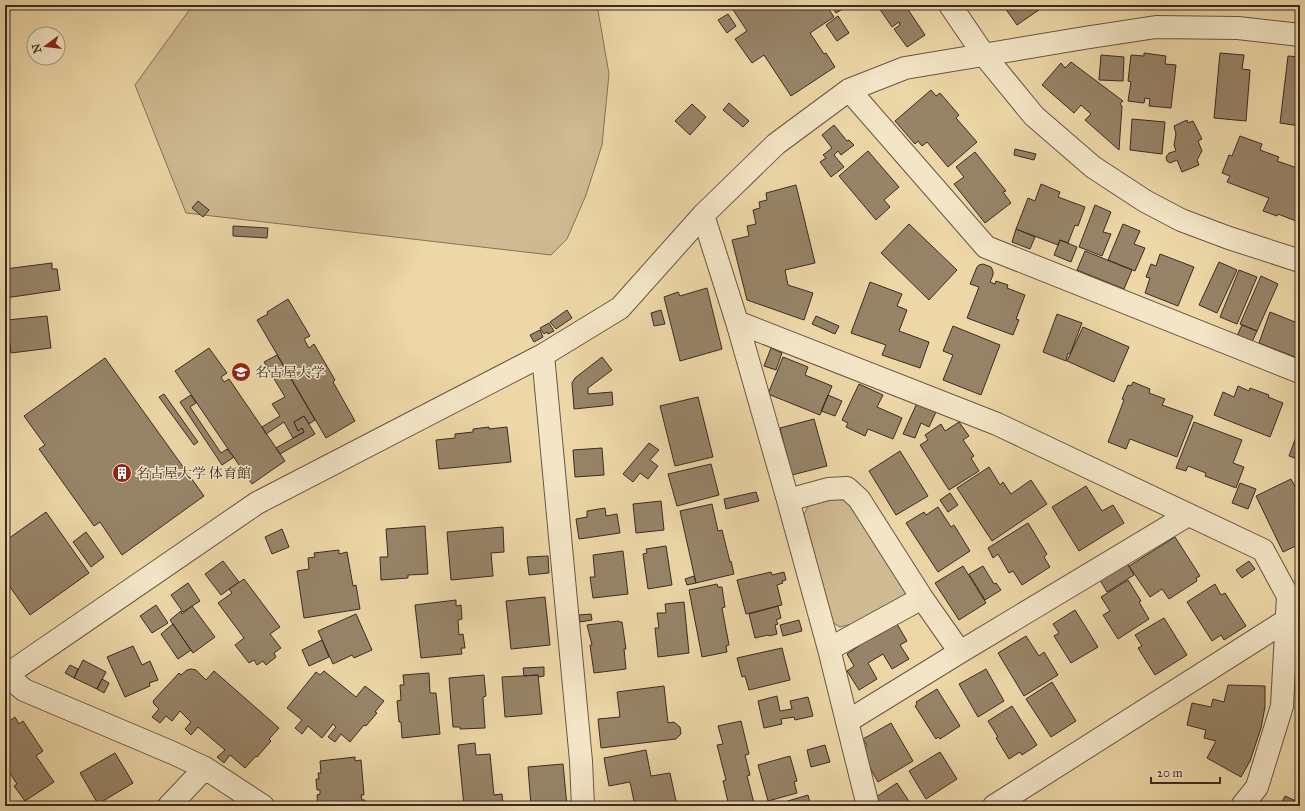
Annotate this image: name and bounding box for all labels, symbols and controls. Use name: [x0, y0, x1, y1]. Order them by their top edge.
north arrow: [26, 26, 66, 66]
text: N: [29, 42, 44, 55]
school or university icon: 名古屋大学: [230, 361, 252, 383]
place label: 名古屋大学: [255, 364, 325, 381]
building icon: 名古屋大学 体育館: [111, 462, 133, 484]
place label: 名古屋大学 体育館: [136, 465, 251, 482]
scale bar: [1151, 759, 1220, 785]
text: 20 m: [1157, 766, 1183, 780]

